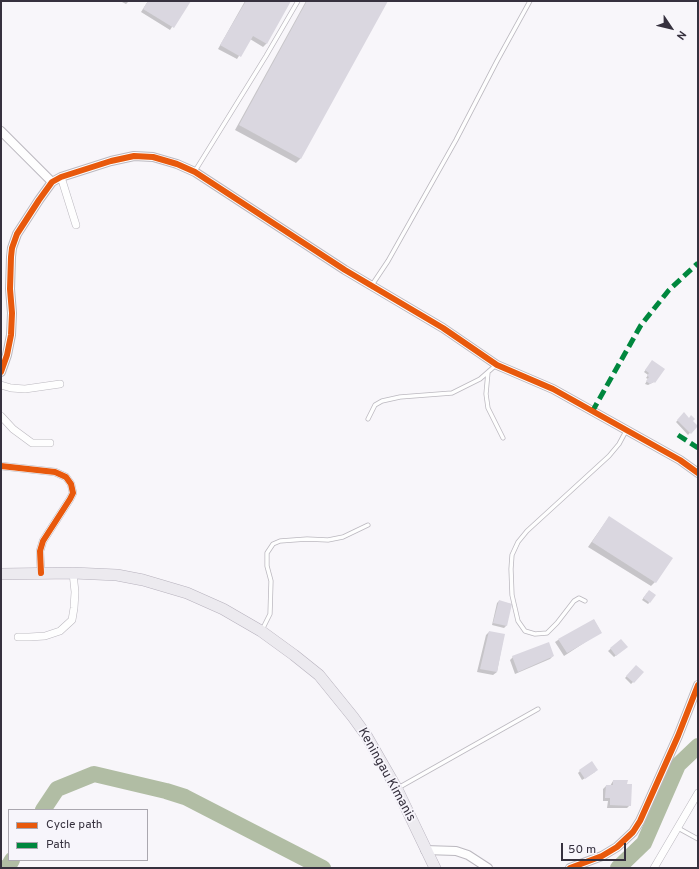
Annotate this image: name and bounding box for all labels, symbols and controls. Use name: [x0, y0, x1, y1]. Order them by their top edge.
north arrow: [651, 8, 691, 48]
text: N: [673, 28, 689, 42]
street label: Keningau Kimanis: [354, 725, 418, 825]
legend: [8, 809, 148, 861]
text: Cycle path: [46, 817, 103, 833]
scale bar: [563, 835, 628, 861]
text: Path: [46, 837, 71, 853]
text: 50 m: [568, 842, 596, 858]

